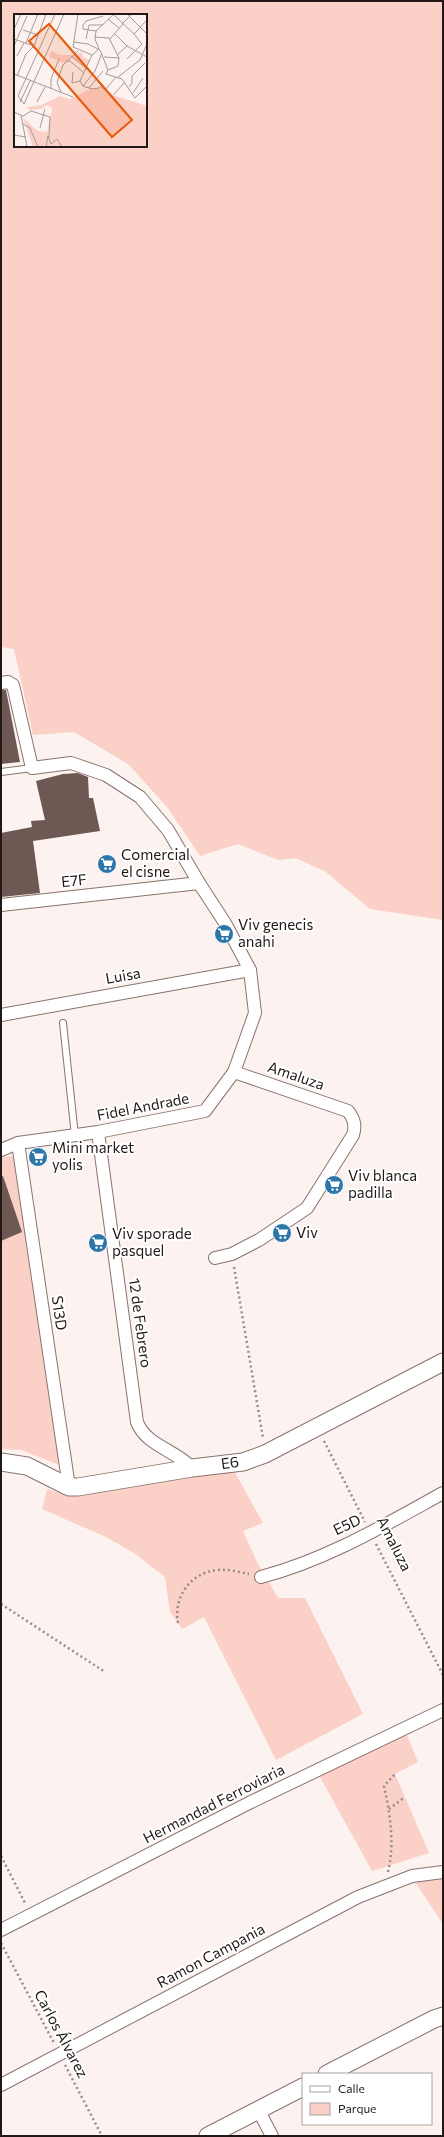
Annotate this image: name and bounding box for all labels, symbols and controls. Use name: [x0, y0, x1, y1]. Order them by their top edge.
inset map: [14, 14, 147, 147]
place label: Comercial el cisne: [121, 845, 190, 880]
supermarket icon: Comercial el cisne: [96, 853, 118, 875]
street label: E7F: [60, 870, 87, 890]
place label: Viv genecis anahi: [238, 915, 313, 950]
supermarket icon: Viv genecis anahi: [213, 923, 235, 945]
street label: Luisa: [104, 963, 142, 987]
street label: Amaluza: [266, 1057, 327, 1093]
street label: Fidel Andrade: [95, 1088, 191, 1124]
place label: Mini market yolis: [52, 1138, 134, 1173]
supermarket icon: Mini market yolis: [27, 1146, 49, 1168]
place label: Viv blanca padilla: [348, 1166, 417, 1201]
supermarket icon: Viv blanca padilla: [323, 1174, 345, 1196]
supermarket icon: Viv: [271, 1222, 293, 1244]
place label: Viv: [296, 1223, 318, 1241]
place label: Viv sporade pasquel: [112, 1224, 192, 1259]
supermarket icon: Viv sporade pasquel: [87, 1232, 109, 1254]
street label: 12 de Febrero: [126, 1277, 156, 1369]
street label: S13D: [49, 1294, 71, 1331]
street label: E6: [220, 1452, 240, 1472]
street label: E5D: [330, 1510, 363, 1538]
street label: Amaluza: [374, 1513, 416, 1574]
street label: Hermandad Ferroviaria: [140, 1760, 287, 1847]
street label: Ramon Campania: [154, 1919, 268, 1991]
street label: Carlos Álvarez: [31, 1986, 94, 2081]
legend: [302, 2073, 432, 2125]
text: Calle: [338, 2081, 365, 2095]
text: Parque: [338, 2101, 376, 2115]

